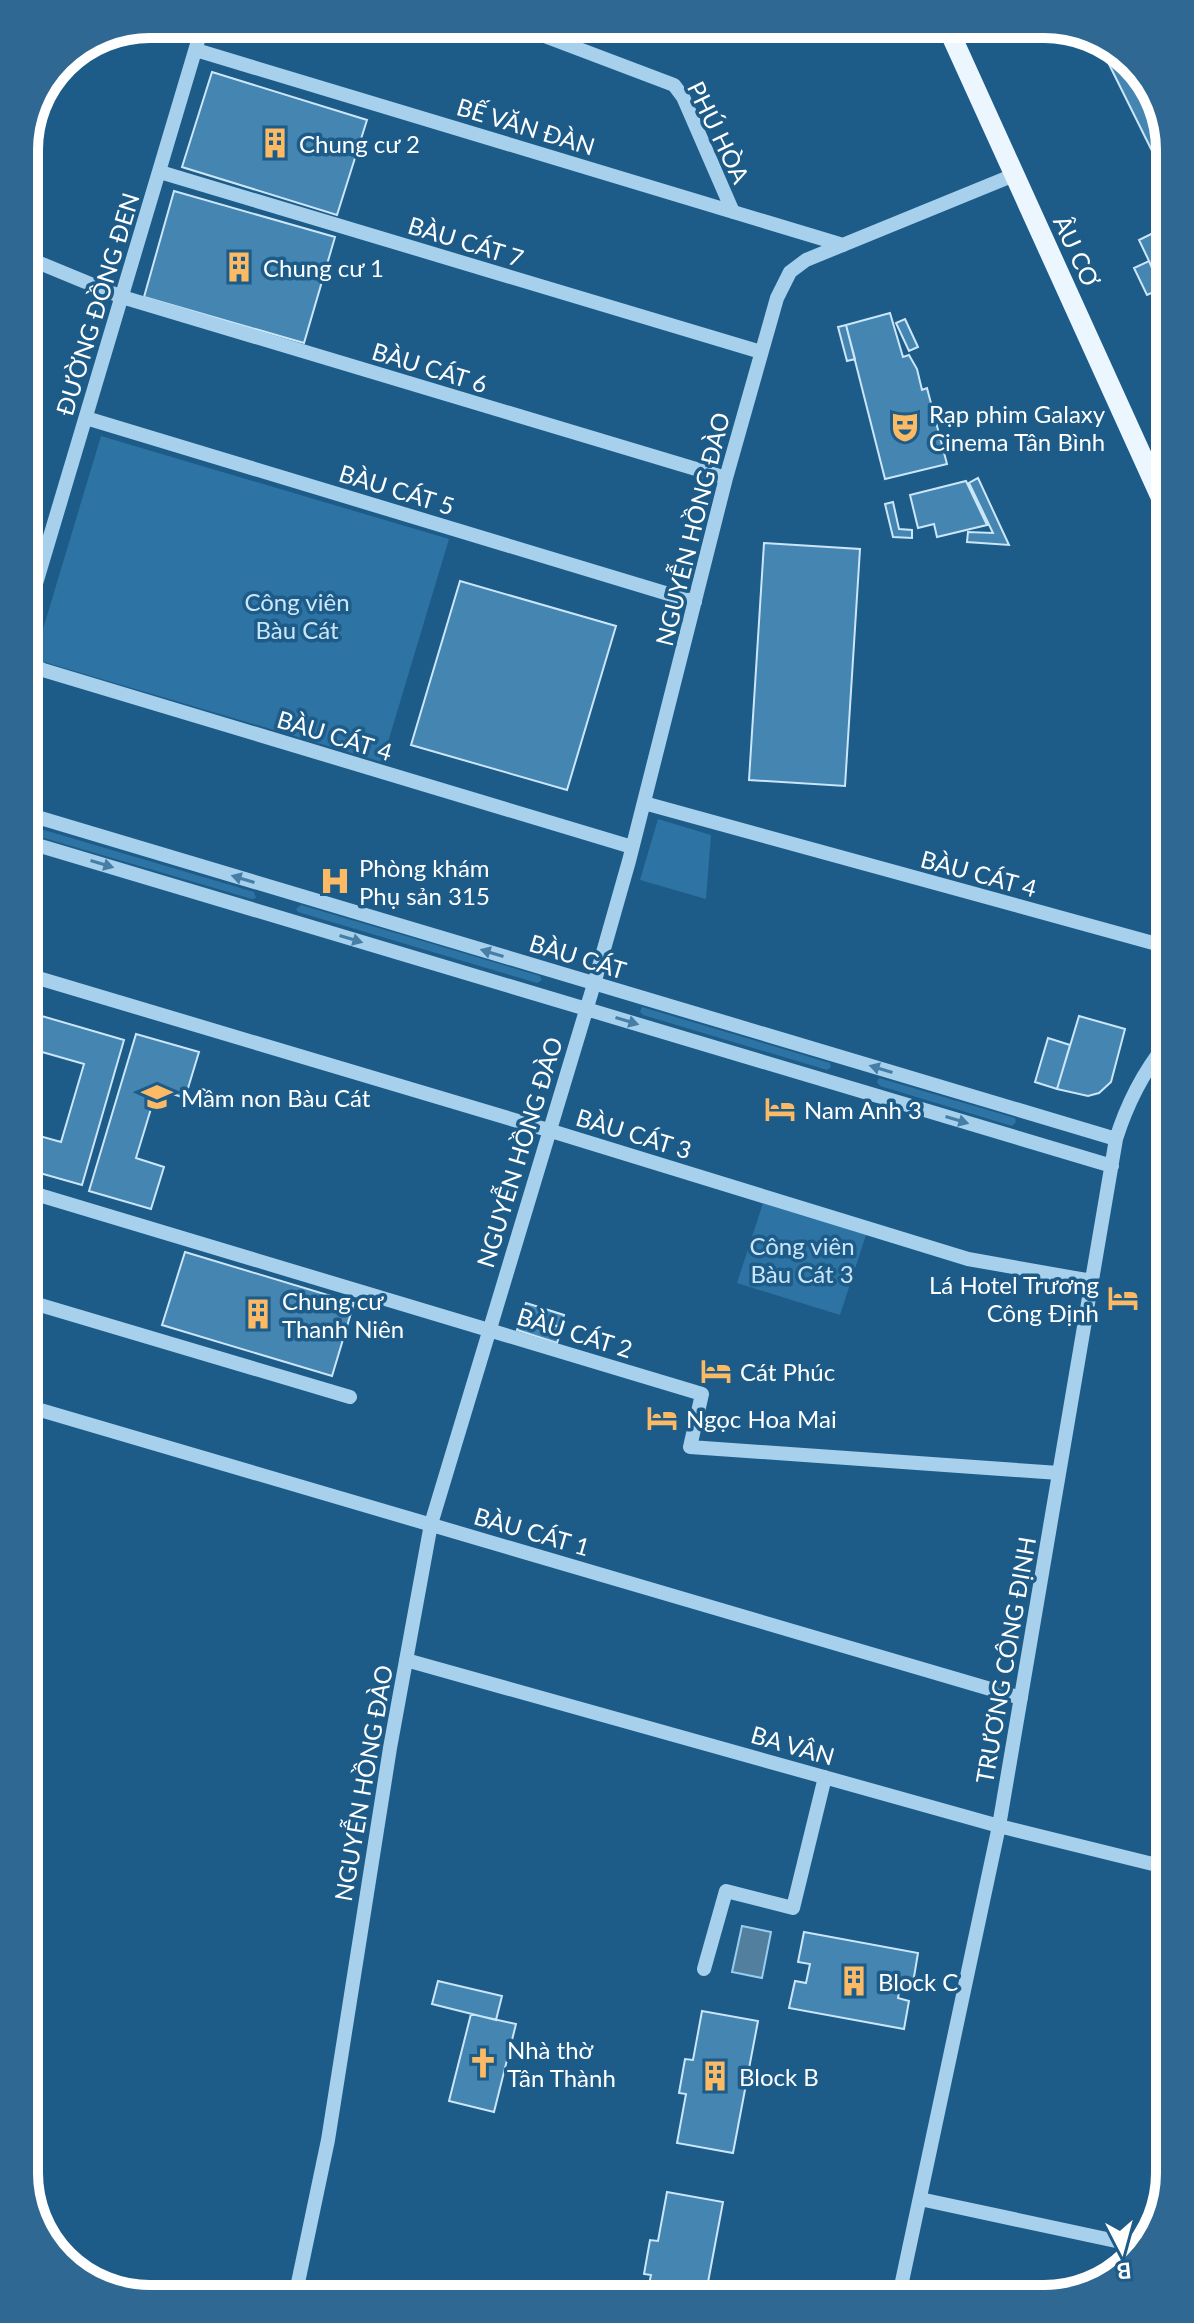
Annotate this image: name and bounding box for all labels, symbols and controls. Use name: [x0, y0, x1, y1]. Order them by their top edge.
street label: PHÚ HÒA: [682, 76, 756, 188]
street label: BẾ VĂN ĐÀN: [453, 91, 599, 161]
building icon: Chung cư 2: [258, 126, 292, 160]
place label: Chung cư 2: [299, 129, 420, 158]
street label: ĐƯỜNG ĐỒNG ĐEN: [49, 189, 145, 419]
street label: BÀU CÁT 7: [405, 210, 527, 272]
street label: ÂU CƠ: [1048, 211, 1106, 291]
building icon: Chung cư 1: [222, 250, 256, 284]
place label: Chung cư 1: [263, 253, 384, 282]
street label: BÀU CÁT 6: [369, 336, 491, 398]
place label: Rạp phim Galaxy Cinema Tân Bình: [929, 399, 1106, 456]
street label: NGUYỄN HỒNG ĐÀO: [647, 409, 735, 649]
theatre icon: Rạp phim Galaxy Cinema Tân Bình: [888, 410, 922, 444]
street label: BÀU CÁT 5: [336, 458, 458, 520]
park label: Công viên Bàu Cát: [244, 587, 350, 644]
street label: BÀU CÁT 4: [274, 704, 396, 766]
street label: BÀU CÁT 4: [918, 844, 1040, 902]
place label: Phòng khám Phụ sản 315: [359, 853, 490, 910]
one-way arrow: [91, 858, 115, 871]
hospital icon: Phòng khám Phụ sản 315: [318, 864, 352, 898]
one-way arrow: [231, 872, 255, 885]
street label: BÀU CÁT: [526, 928, 630, 984]
one-way arrow: [340, 933, 364, 946]
one-way arrow: [480, 946, 504, 959]
one-way arrow: [616, 1015, 640, 1028]
street label: NGUYỄN HỒNG ĐÀO: [468, 1033, 568, 1271]
one-way arrow: [868, 1062, 892, 1075]
school or university icon: Mầm non Bàu Cát: [140, 1080, 174, 1114]
place label: Mầm non Bàu Cát: [181, 1083, 371, 1112]
hotel icon: Nam Anh 3: [763, 1092, 797, 1126]
place label: Nam Anh 3: [804, 1095, 922, 1124]
street label: BÀU CÁT 3: [573, 1102, 695, 1164]
one-way arrow: [945, 1114, 969, 1127]
park label: Công viên Bàu Cát 3: [749, 1231, 855, 1288]
place label: Lá Hotel Trương Công Định: [929, 1270, 1099, 1327]
hotel icon: Lá Hotel Trương Công Định: [1106, 1281, 1140, 1315]
place label: Chung cư Thanh Niên: [282, 1286, 404, 1343]
building icon: Chung cư Thanh Niên: [241, 1297, 275, 1331]
street label: BÀU CÁT 2: [514, 1301, 636, 1363]
hotel icon: Cát Phúc: [699, 1354, 733, 1388]
place label: Cát Phúc: [740, 1357, 835, 1386]
hotel icon: Ngọc Hoa Mai: [645, 1401, 679, 1435]
place label: Ngọc Hoa Mai: [686, 1404, 837, 1433]
street label: BÀU CÁT 1: [471, 1501, 593, 1561]
street label: TRƯƠNG CÔNG ĐỊNH: [969, 1534, 1041, 1786]
street label: NGUYỄN HỒNG ĐÀO: [326, 1662, 398, 1903]
street label: BA VÂN: [748, 1719, 838, 1771]
building icon: Block C: [837, 1964, 871, 1998]
place label: Block C: [878, 1967, 958, 1996]
place label: Nhà thờ Tân Thành: [507, 2035, 616, 2092]
church icon: Nhà thờ Tân Thành: [466, 2046, 500, 2080]
building icon: Block B: [698, 2059, 732, 2093]
place label: Block B: [739, 2062, 819, 2091]
north arrow: [1082, 2211, 1162, 2291]
text: B: [1116, 2257, 1133, 2286]

